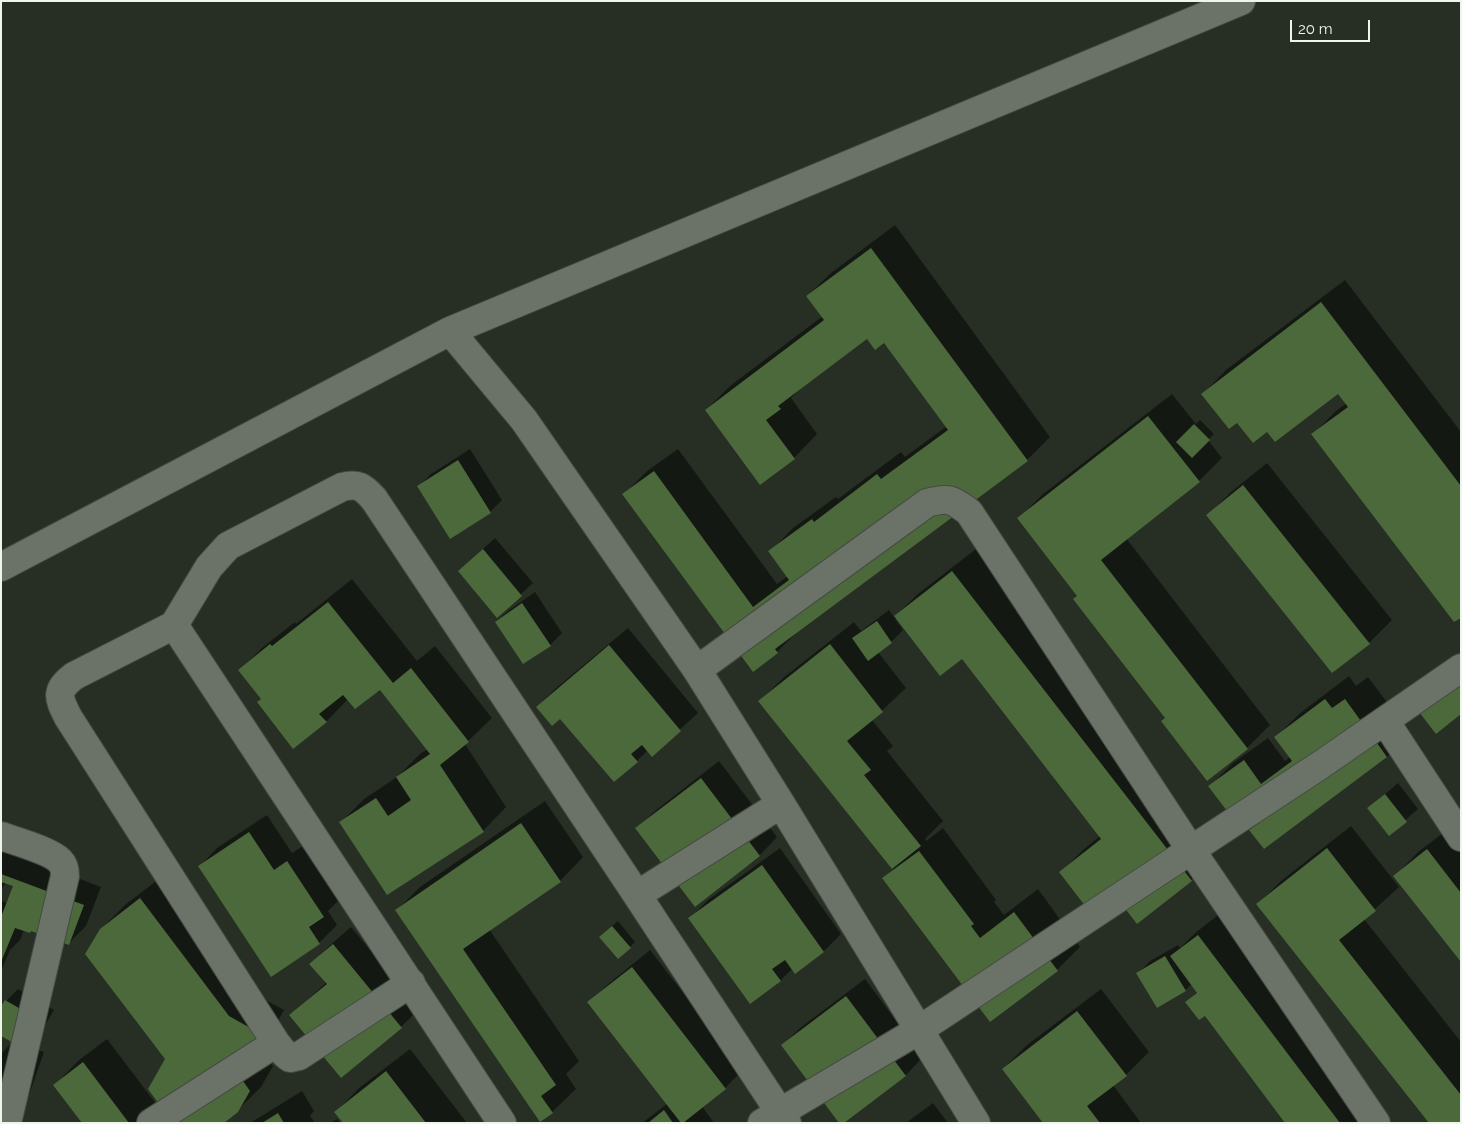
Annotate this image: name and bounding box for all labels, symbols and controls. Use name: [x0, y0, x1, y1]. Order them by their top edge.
scale bar: [1292, 10, 1372, 42]
text: 20 m: [1298, 20, 1333, 38]

